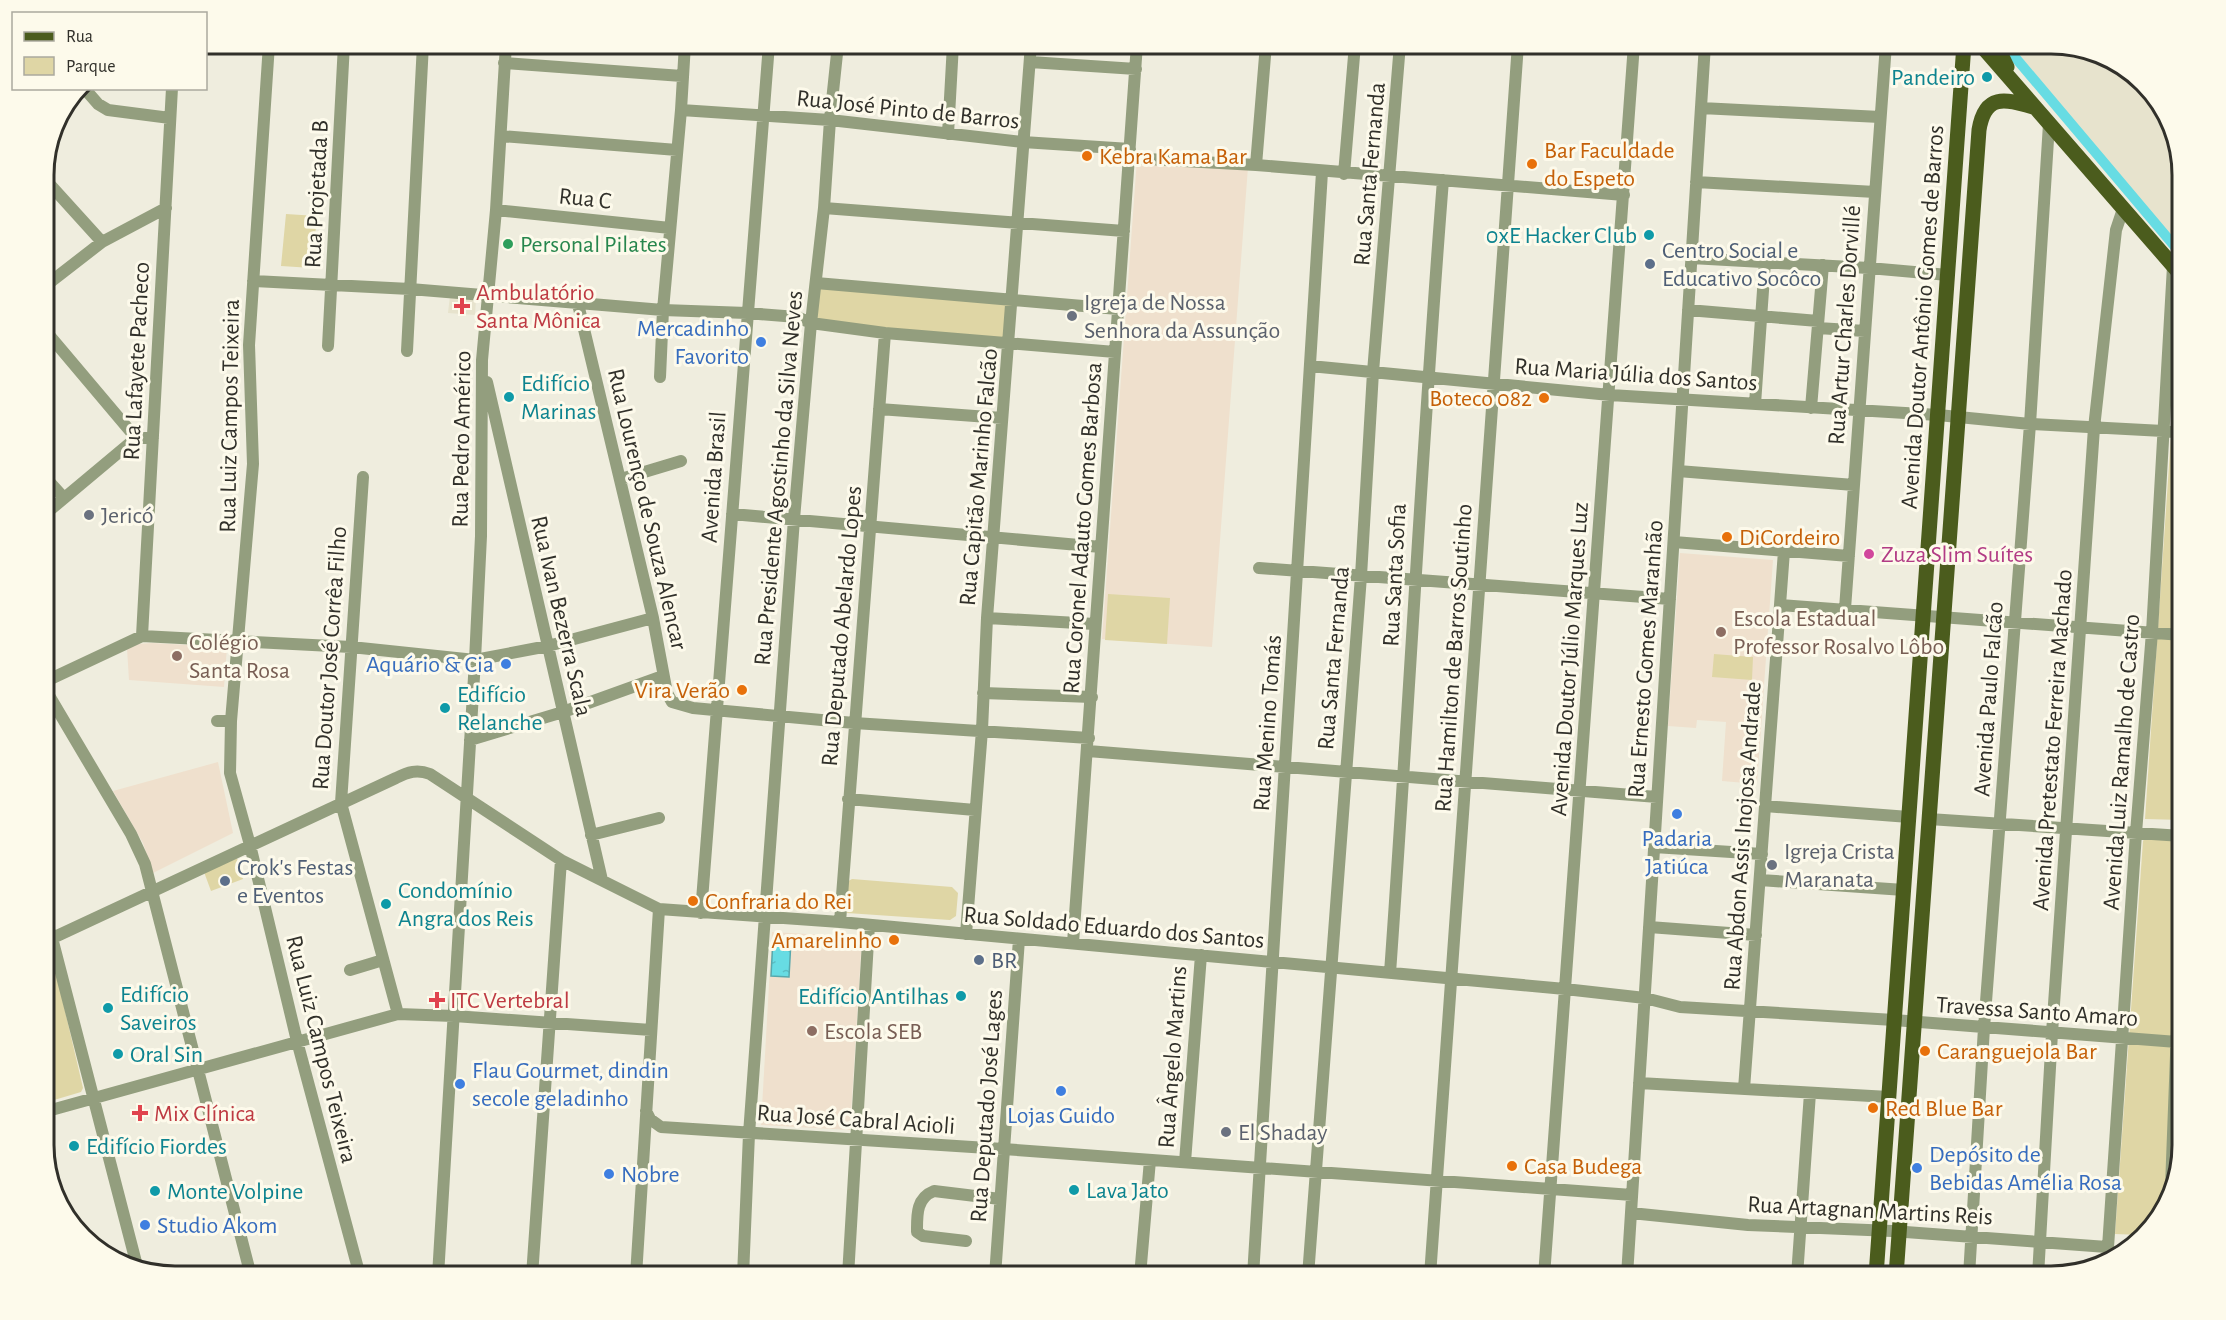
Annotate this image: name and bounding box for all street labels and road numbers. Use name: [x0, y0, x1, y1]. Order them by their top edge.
street label: Rua Santa Fernanda: [1350, 81, 1390, 267]
street label: Rua José Pinto de Barros: [795, 86, 1020, 134]
street label: Rua Projetada B: [301, 119, 333, 269]
street label: Avenida Doutor Antônio Gomes de Barros: [1898, 124, 1948, 510]
street label: Rua C: [557, 184, 612, 214]
street label: Rua Artur Charles Dorvillé: [1825, 204, 1865, 446]
street label: Rua Lafayete Pacheco: [120, 261, 154, 461]
street label: Rua Presidente Agostinho da Silva Neves: [751, 290, 807, 667]
street label: Rua Luiz Campos Teixeira: [216, 299, 244, 533]
street label: Rua Capitão Marinho Falcão: [956, 347, 1002, 607]
street label: Rua Pedro Américo: [448, 350, 476, 528]
street label: Rua Maria Júlia dos Santos: [1514, 355, 1758, 395]
street label: Rua Coronel Adauto Gomes Barbosa: [1059, 361, 1107, 695]
street label: Rua Lourenço de Souza Alencar: [603, 366, 691, 652]
street label: Avenida Brasil: [697, 410, 731, 544]
street label: Rua Deputado Abelardo Lopes: [818, 485, 866, 767]
street label: Avenida Doutor Júlio Marques Luz: [1547, 501, 1593, 817]
street label: Rua Santa Sofia: [1379, 503, 1411, 647]
street label: Rua Hamilton de Barros Soutinho: [1431, 503, 1477, 813]
street label: Rua Ivan Bezerra Scala: [526, 513, 596, 719]
street label: Rua Ernesto Gomes Maranhão: [1624, 519, 1668, 799]
street label: Rua Doutor José Corrêa Filho: [309, 525, 351, 791]
street label: Rua Santa Fernanda: [1314, 565, 1354, 751]
street label: Avenida Pretestato Ferreira Machado: [2029, 569, 2077, 912]
street label: Avenida Paulo Falcão: [1970, 601, 2008, 797]
street label: Avenida Luiz Ramalho de Castro: [2100, 613, 2144, 911]
street label: Rua Menino Tomás: [1250, 634, 1286, 812]
street label: Rua Abdon Assis Inojosa Andrade: [1720, 681, 1766, 991]
street label: Rua Soldado Eduardo dos Santos: [963, 903, 1265, 953]
street label: Rua Luiz Campos Teixeira: [281, 933, 361, 1166]
street label: Rua Ângelo Martins: [1153, 965, 1191, 1149]
street label: Rua Deputado José Lages: [967, 989, 1007, 1223]
street label: Travessa Santo Amaro: [1935, 993, 2139, 1031]
street label: Rua José Cabral Acioli: [756, 1101, 956, 1139]
street label: Rua Artagnan Martins Reis: [1747, 1193, 1993, 1229]

